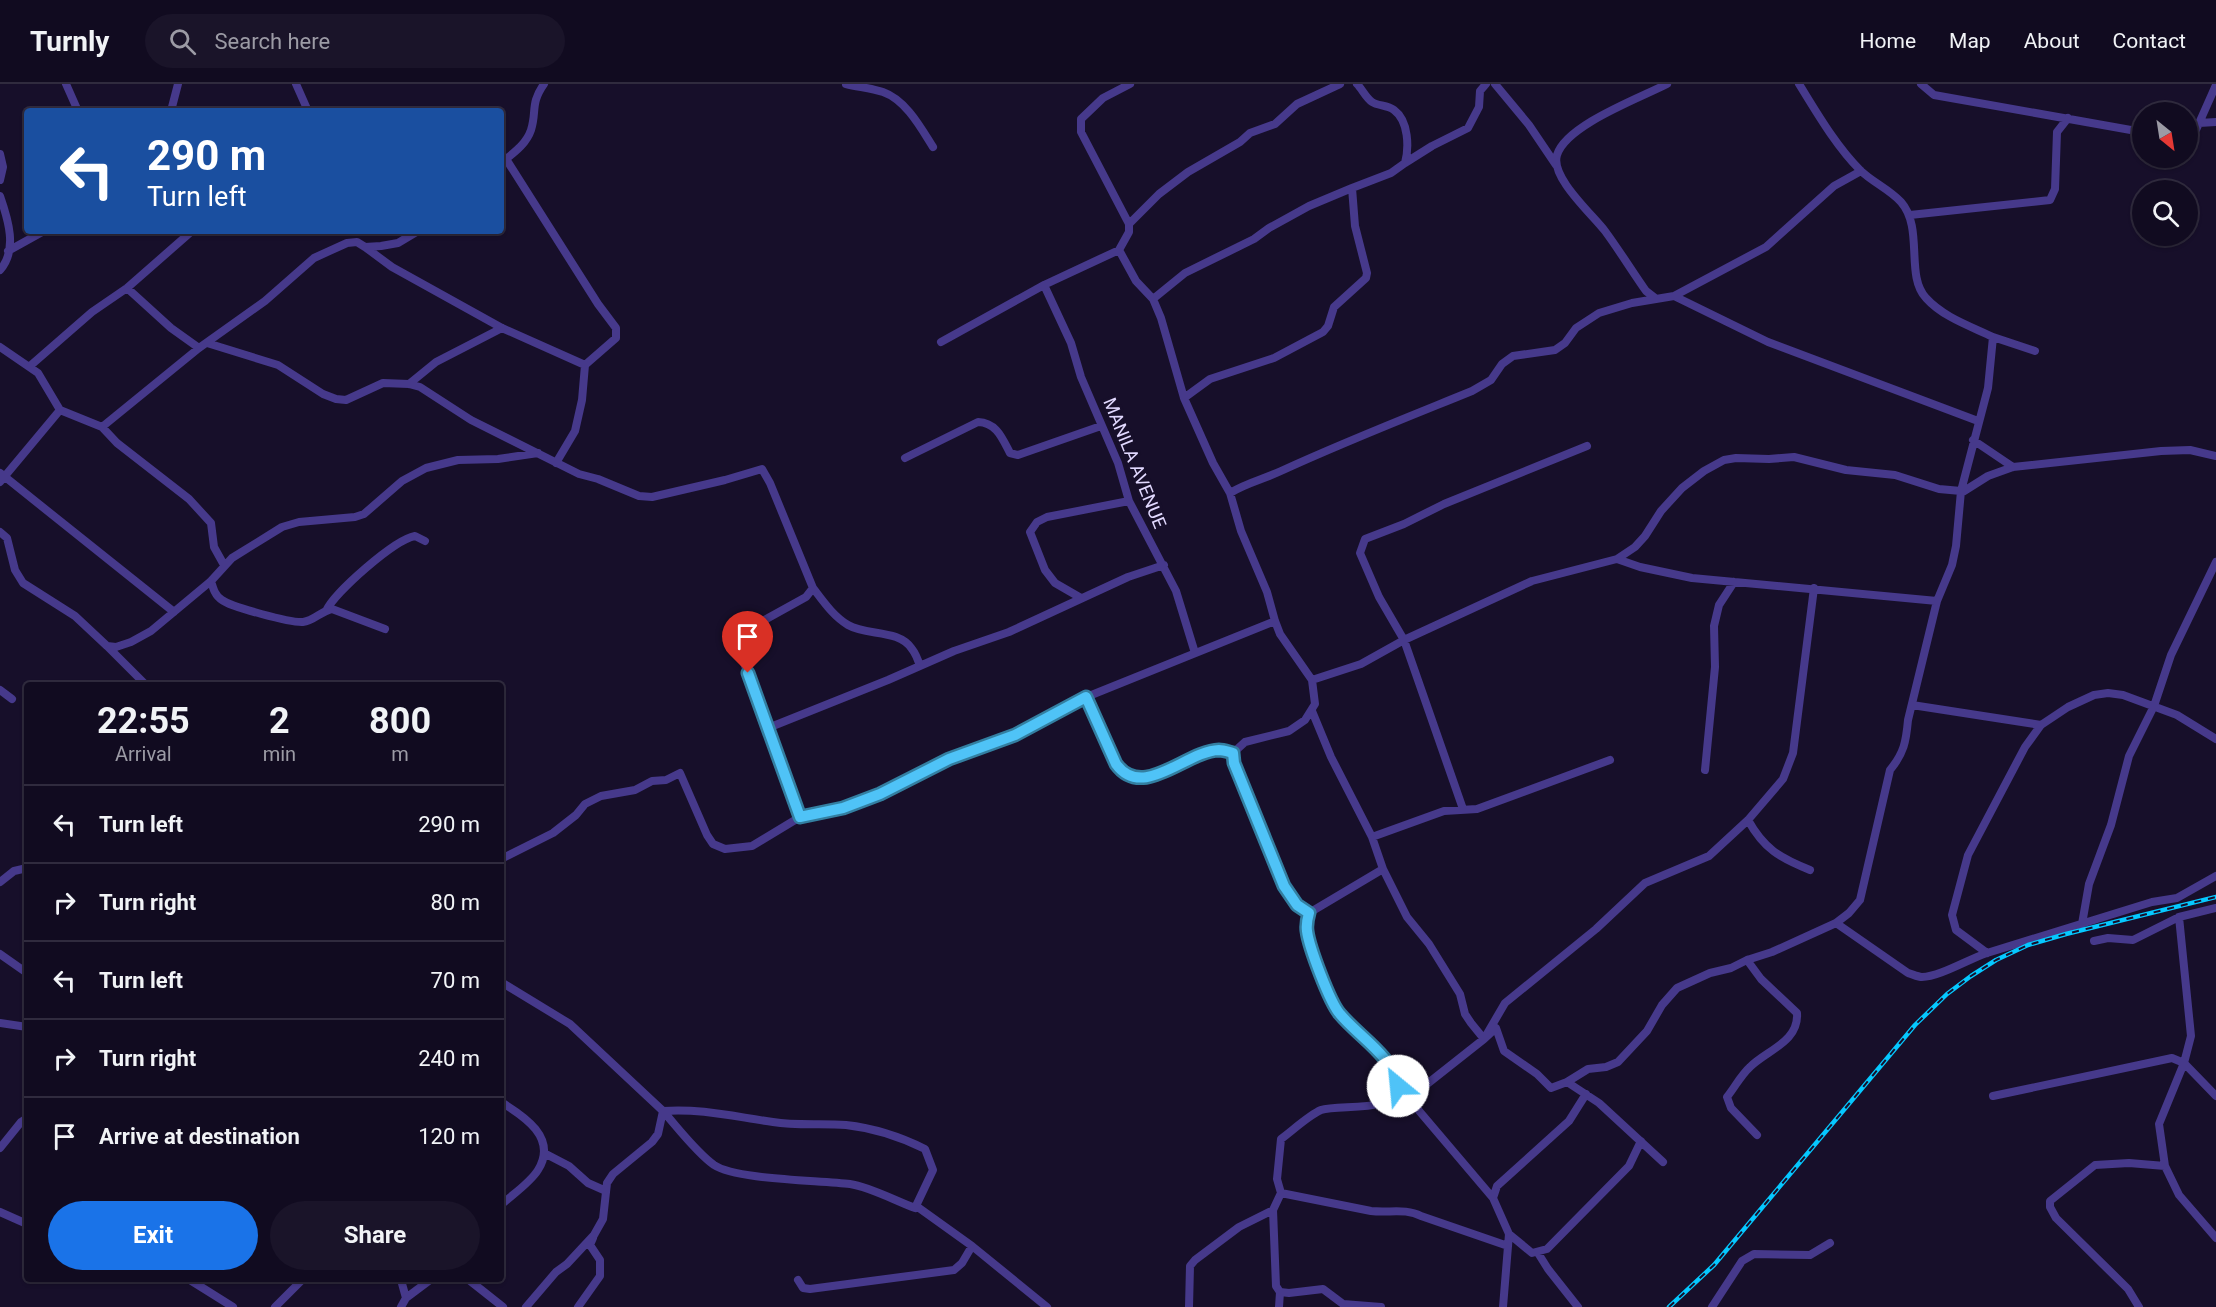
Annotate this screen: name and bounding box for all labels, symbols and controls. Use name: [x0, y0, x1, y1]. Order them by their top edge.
search box: [145, 14, 565, 68]
text: Turnly: [30, 25, 109, 58]
icon: search: [166, 25, 199, 58]
text: Search here: [214, 29, 330, 54]
text: Home: [1860, 29, 1916, 53]
text: Map: [1949, 29, 1991, 53]
text: About: [2024, 29, 2080, 53]
text: Contact: [2113, 29, 2186, 53]
north arrow: [2132, 102, 2198, 168]
map controls: [2132, 102, 2198, 246]
text: 290 m: [147, 131, 266, 180]
icon: left: [48, 132, 126, 210]
button: search: [2132, 180, 2198, 246]
text: Turn left: [147, 181, 247, 213]
street label: MANILA AVENUE: [1099, 395, 1171, 531]
pin: [722, 611, 773, 673]
icon: arrive: [731, 620, 764, 653]
text: 22:55: [97, 700, 190, 742]
text: 2: [269, 700, 290, 742]
text: 800: [369, 700, 431, 742]
text: Arrival: [115, 742, 172, 766]
text: min: [263, 742, 296, 766]
text: m: [391, 742, 409, 766]
icon: left: [48, 808, 81, 841]
text: Turn left: [99, 812, 183, 837]
text: 290 m: [418, 812, 480, 837]
icon: right: [48, 886, 81, 919]
text: Turn right: [99, 890, 196, 915]
text: 80 m: [431, 890, 480, 915]
icon: left: [48, 964, 81, 997]
text: Turn left: [99, 968, 183, 993]
text: 70 m: [431, 968, 480, 993]
icon: right: [48, 1042, 81, 1075]
text: Turn right: [99, 1046, 196, 1071]
text: 240 m: [418, 1046, 480, 1071]
position arrow: [1366, 1054, 1430, 1118]
icon: arrive: [48, 1120, 81, 1153]
text: Arrive at destination: [99, 1124, 300, 1149]
text: 120 m: [418, 1124, 480, 1149]
button: Exit: [48, 1201, 258, 1270]
button: Share: [270, 1201, 480, 1270]

